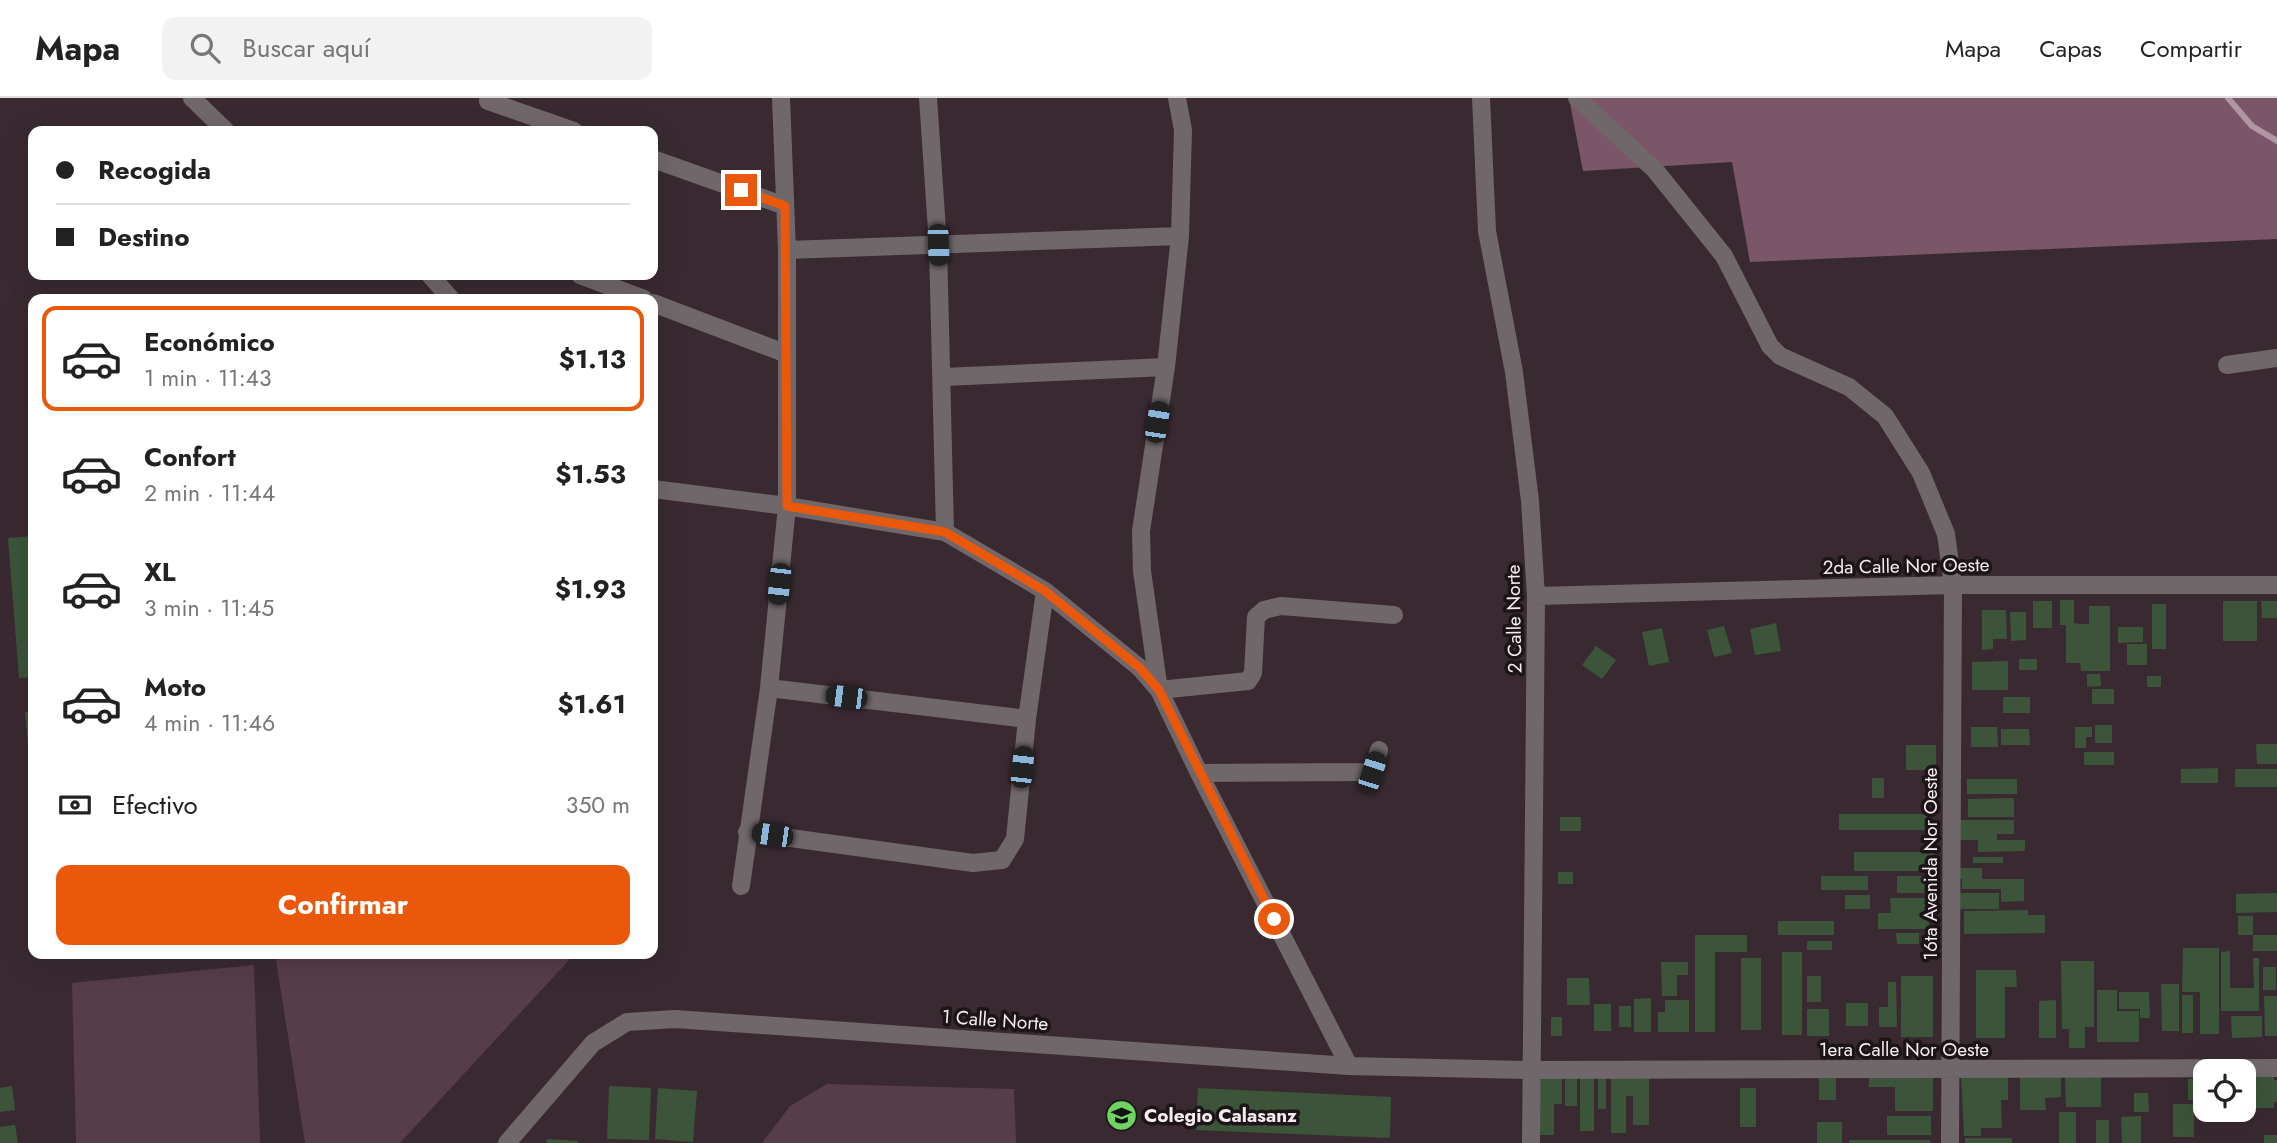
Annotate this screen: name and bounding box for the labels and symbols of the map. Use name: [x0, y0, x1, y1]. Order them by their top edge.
route end: [725, 174, 757, 206]
car: [927, 224, 950, 266]
car: [1144, 400, 1171, 444]
street label: 2da Calle Nor Oeste: [1822, 551, 1990, 581]
car: [767, 562, 792, 606]
street label: 2 Calle Norte: [1500, 564, 1528, 674]
car: [824, 684, 869, 710]
car: [1010, 745, 1035, 789]
car: [1356, 749, 1389, 795]
street label: 16ta Avenida Nor Oeste: [1917, 767, 1944, 961]
car: [750, 822, 795, 848]
route start: [1258, 903, 1290, 935]
street label: 1 Calle Norte: [941, 1003, 1049, 1037]
street label: 1era Calle Nor Oeste: [1819, 1036, 1989, 1063]
school or university icon: Colegio Calasanz: [1104, 1098, 1138, 1132]
place label: Colegio Calasanz: [1144, 1102, 1297, 1129]

